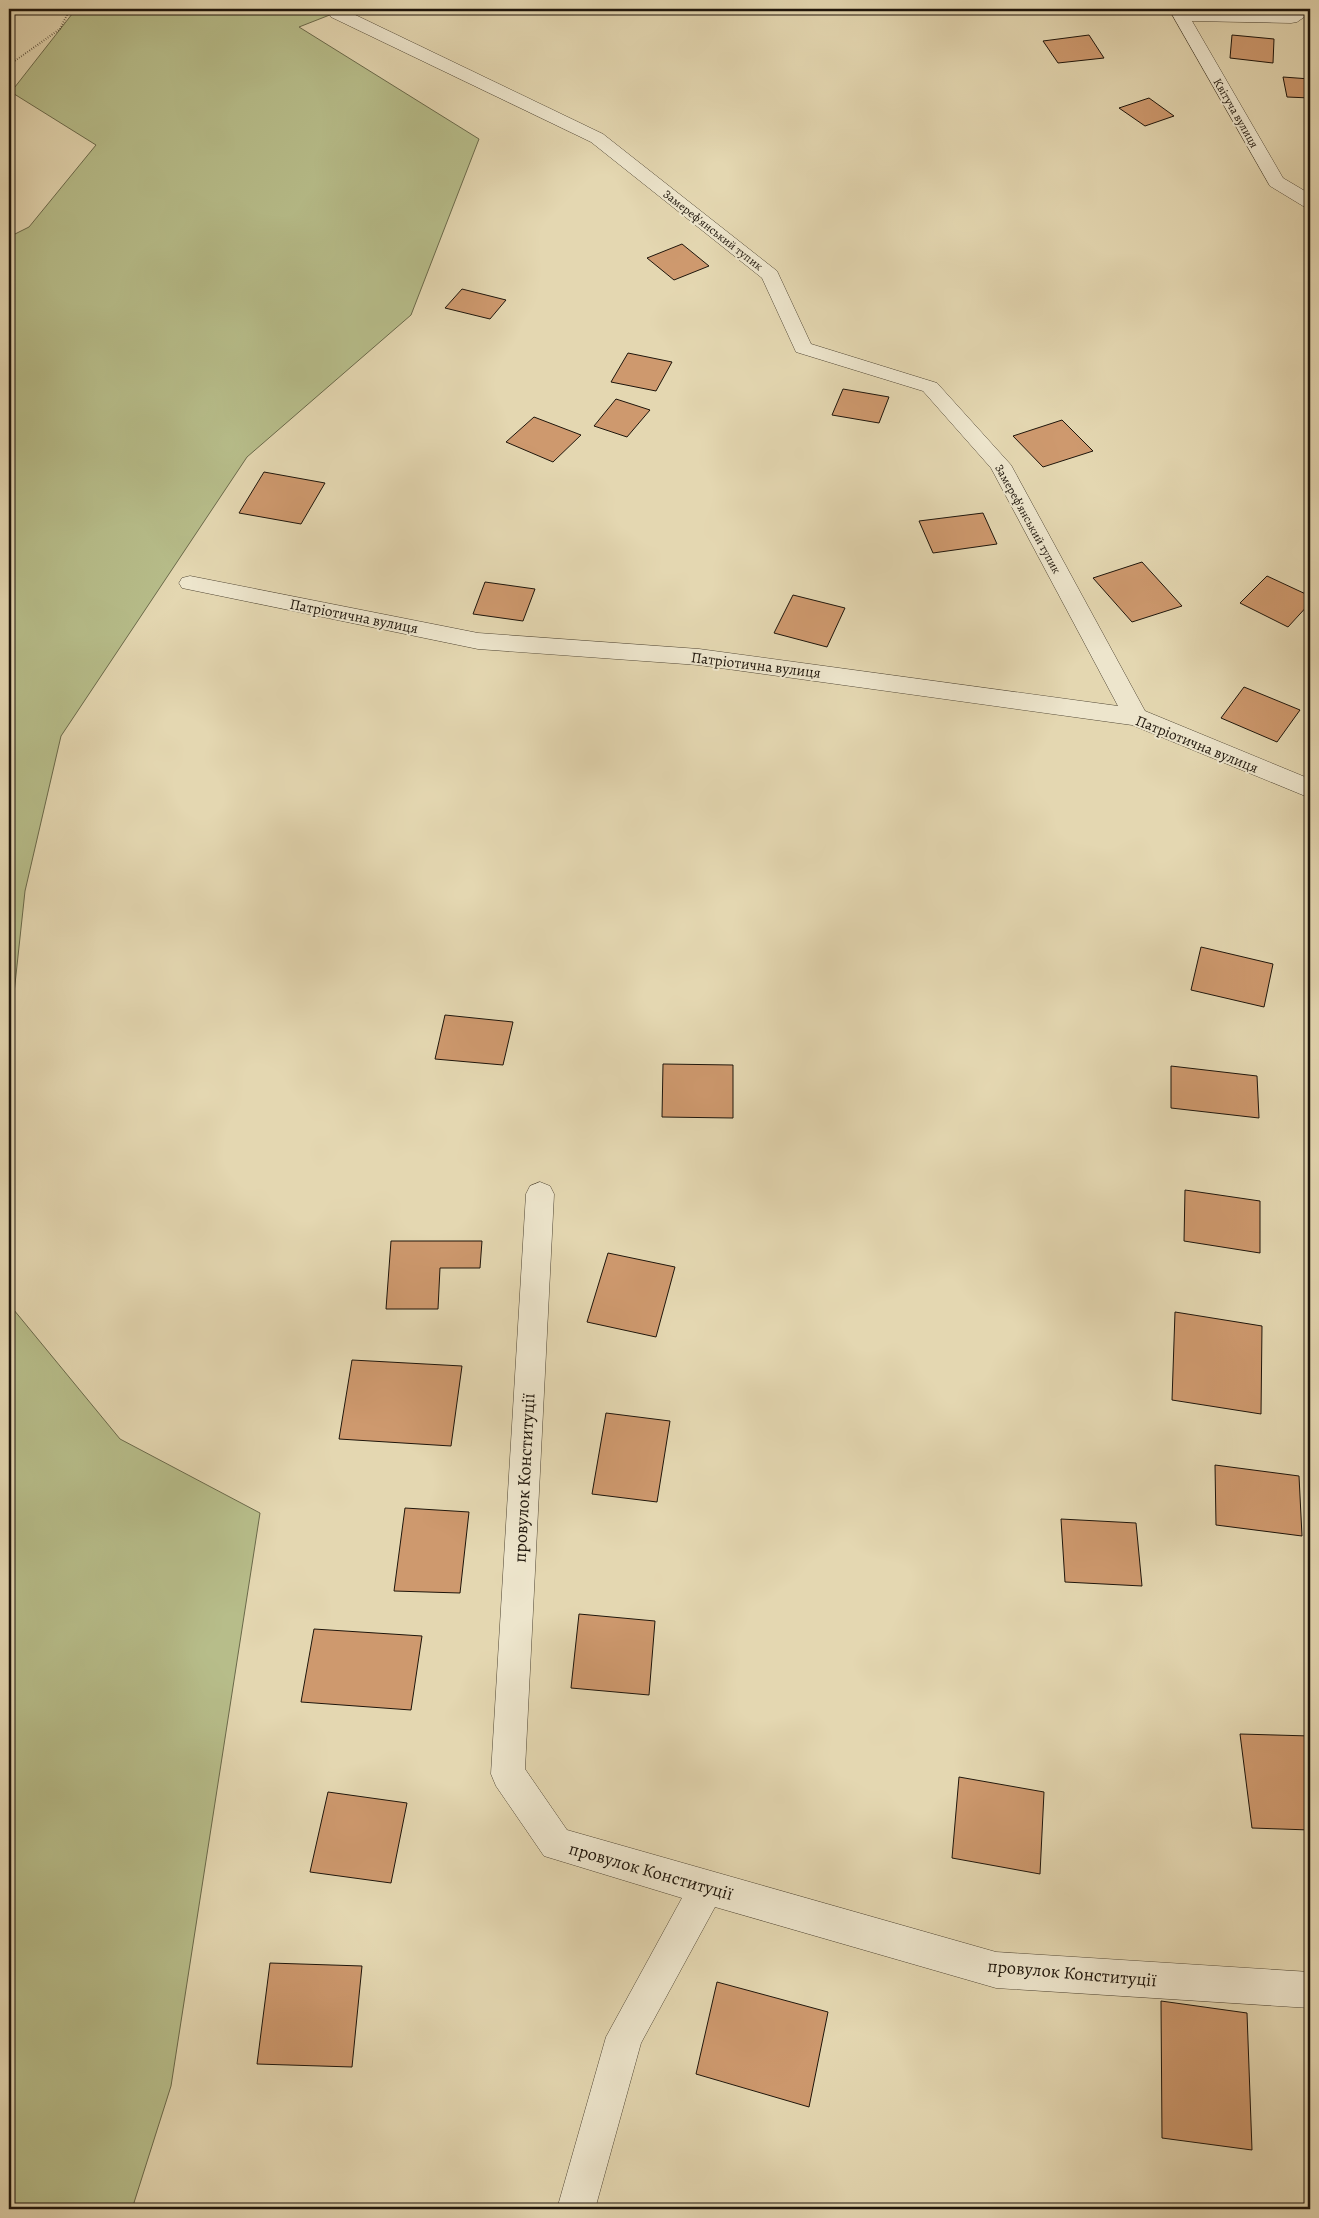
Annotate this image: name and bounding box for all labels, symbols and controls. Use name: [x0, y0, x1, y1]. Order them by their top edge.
street label: Квітуча вулиця: [1210, 75, 1262, 151]
street label: Замереф'янський тупик: [660, 186, 766, 274]
street label: Замереф'янський тупик: [991, 462, 1065, 576]
street label: Патріотична вулиця: [288, 594, 420, 638]
street label: Патріотична вулиця: [690, 647, 822, 683]
street label: Патріотична вулиця: [1133, 710, 1261, 778]
street label: провулок Конституції: [508, 1393, 540, 1563]
street label: провулок Конституції: [566, 1836, 736, 1906]
street label: провулок Конституції: [986, 1954, 1158, 1992]

